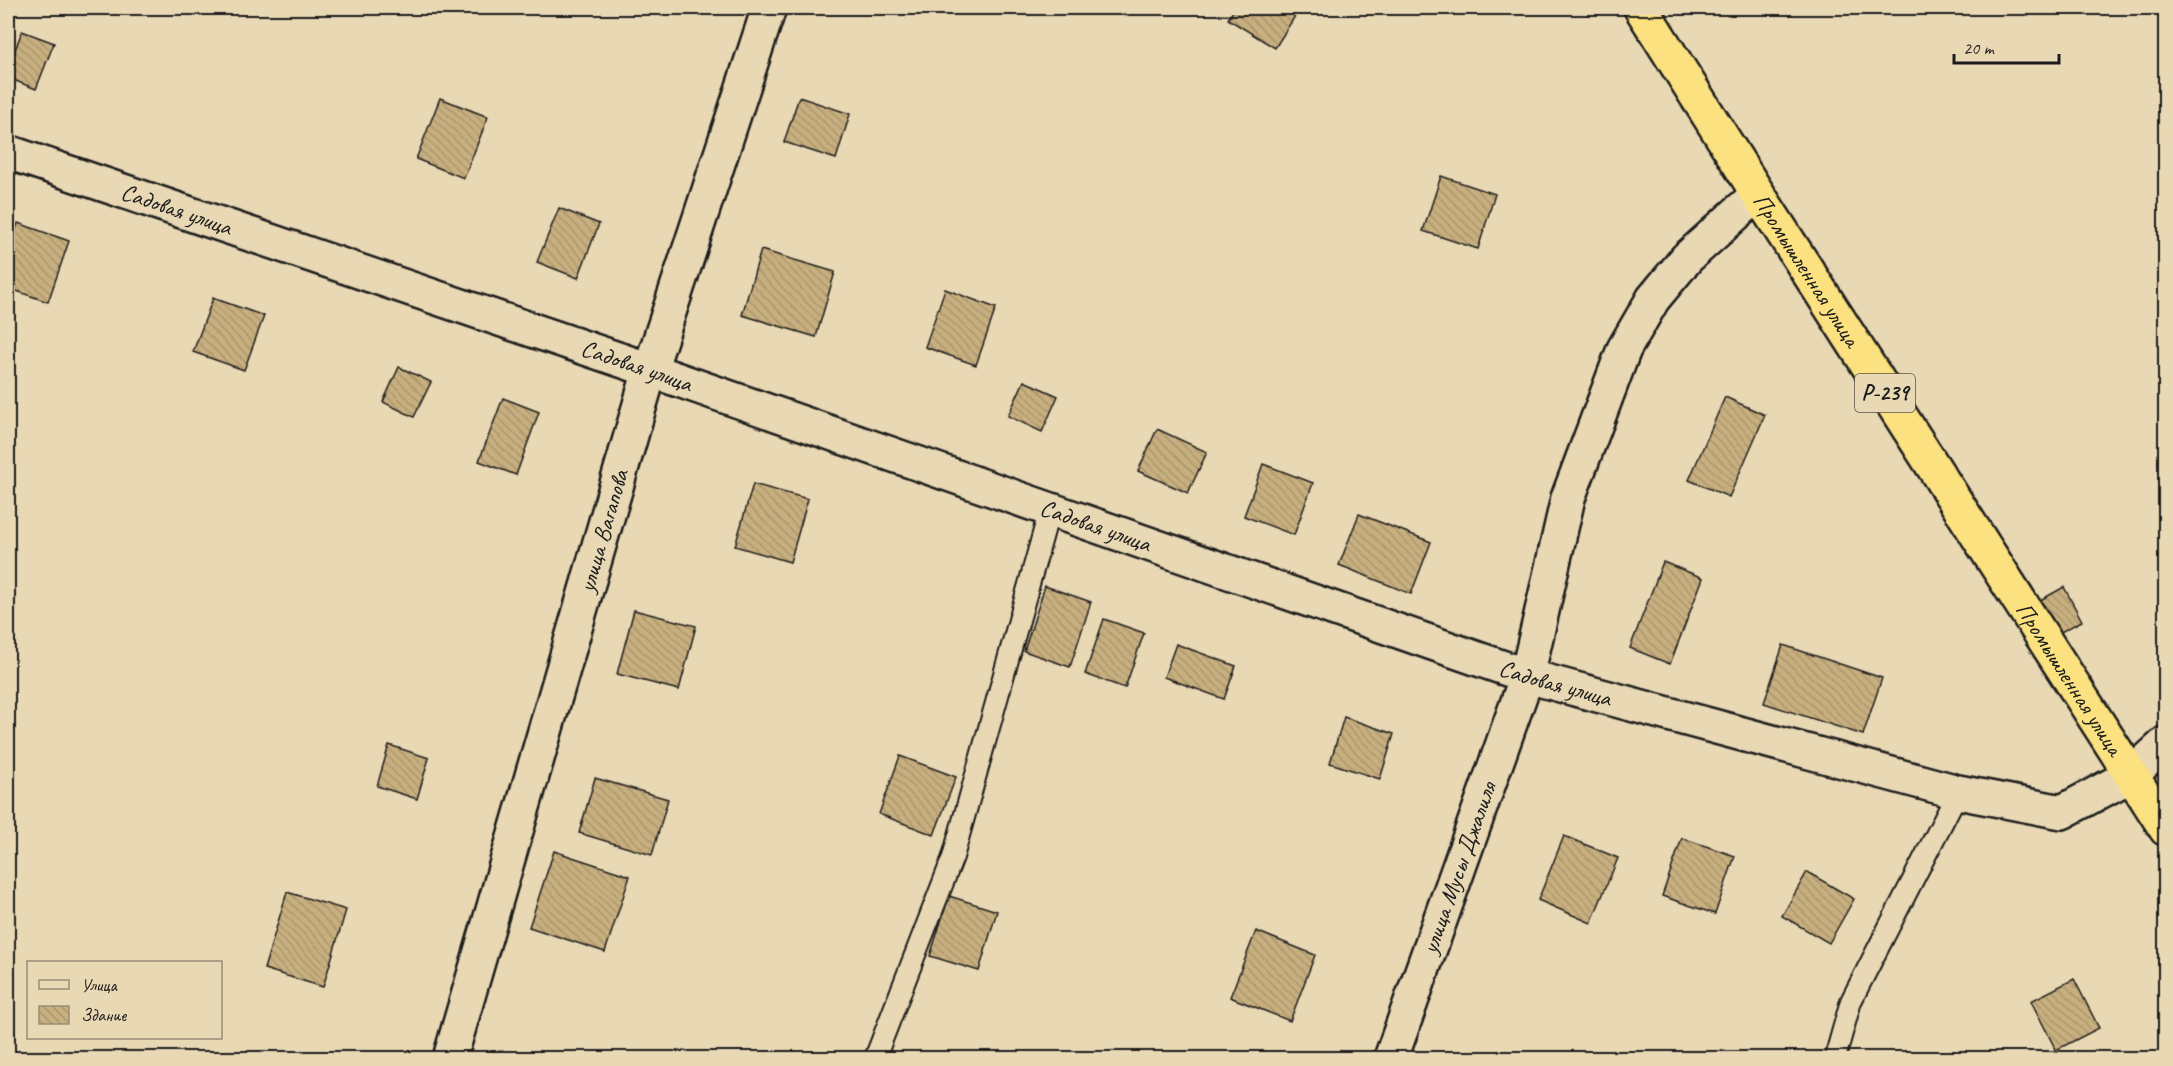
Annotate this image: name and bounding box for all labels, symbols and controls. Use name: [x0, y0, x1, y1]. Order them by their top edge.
scale bar: [1954, 27, 2059, 65]
text: 20 m: [1963, 37, 1996, 59]
street label: Садовая улица: [117, 176, 237, 242]
street label: Промышленная улица: [1746, 188, 1868, 354]
street label: Садовая улица: [577, 333, 698, 399]
road number: Р-239: [1855, 374, 1915, 412]
street label: улица Вагапова: [571, 465, 636, 597]
street label: Садовая улица: [1036, 492, 1156, 559]
street label: Промышленная улица: [2009, 596, 2131, 763]
street label: Садовая улица: [1495, 652, 1616, 713]
street label: улица Мусы Джалиля: [1414, 776, 1504, 959]
legend: [27, 961, 222, 1039]
text: Улица: [81, 974, 118, 996]
text: Здание: [81, 1004, 127, 1026]

